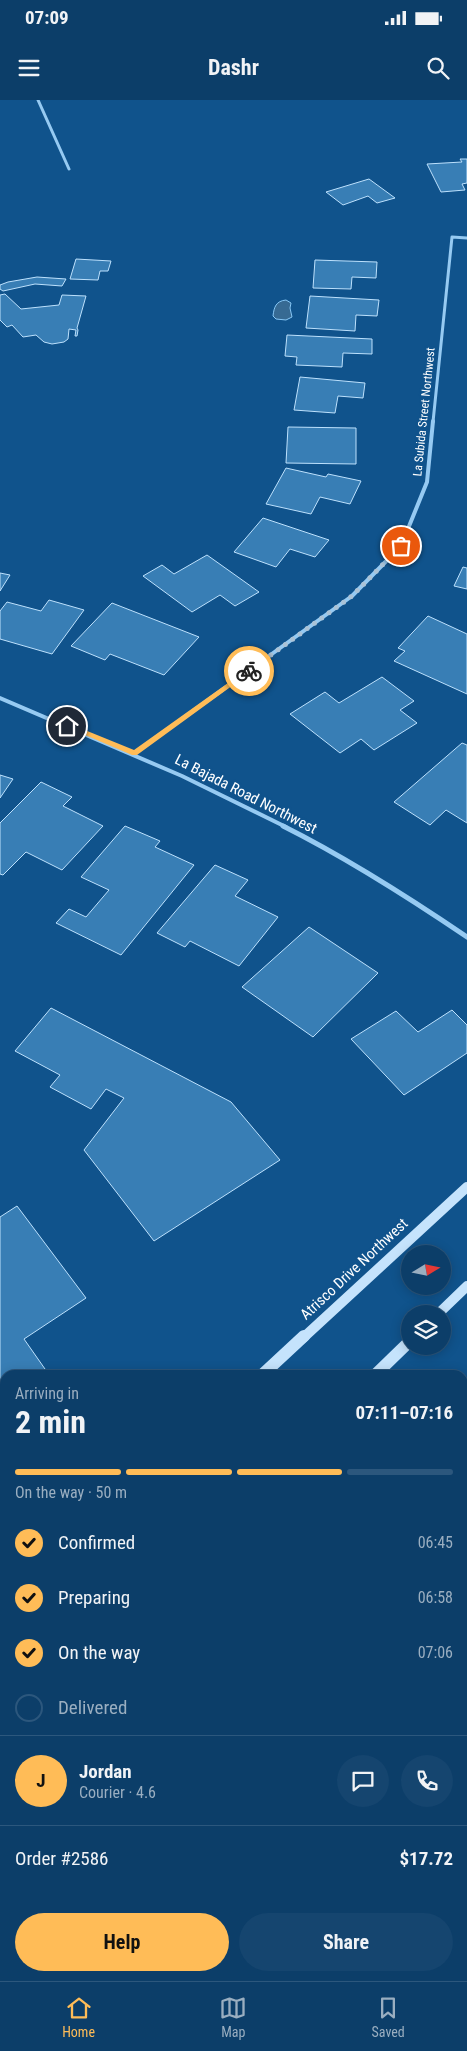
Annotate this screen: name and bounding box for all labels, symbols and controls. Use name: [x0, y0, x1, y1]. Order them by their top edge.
text: 07:09: [25, 6, 69, 29]
icon: menu: [15, 54, 43, 82]
icon: search: [424, 54, 452, 82]
text: Dashr: [208, 55, 259, 80]
street label: La Subida Street Northwest: [410, 346, 438, 477]
pin: [380, 525, 422, 567]
icon: bag: [387, 532, 415, 560]
courier: [224, 646, 274, 696]
icon: bike: [235, 657, 263, 685]
pin: [46, 705, 88, 747]
icon: home: [53, 712, 81, 740]
street label: La Bajada Road Northwest: [172, 750, 320, 838]
street label: Atrisco Drive Northwest: [296, 1214, 412, 1324]
north arrow: [401, 1245, 451, 1295]
map controls: [401, 1245, 451, 1355]
button: layers: [401, 1305, 451, 1355]
text: Arriving in: [15, 1384, 79, 1403]
text: 07:11–07:16: [355, 1401, 453, 1424]
text: 2 min: [15, 1403, 86, 1441]
text: On the way · 50 m: [15, 1483, 127, 1502]
icon: check: [15, 1529, 43, 1557]
text: Confirmed: [58, 1531, 135, 1554]
text: 06:45: [418, 1533, 453, 1552]
icon: check: [15, 1584, 43, 1612]
text: Preparing: [58, 1586, 130, 1609]
text: 06:58: [418, 1588, 453, 1607]
icon: check: [15, 1639, 43, 1667]
text: On the way: [58, 1641, 140, 1664]
text: 07:06: [418, 1643, 453, 1662]
text: Delivered: [58, 1696, 127, 1719]
button: chat: [337, 1755, 389, 1807]
button: phone: [401, 1755, 453, 1807]
text: Jordan: [79, 1760, 132, 1783]
text: J: [36, 1769, 46, 1792]
text: Courier · 4.6: [79, 1783, 156, 1802]
text: Order #2586: [15, 1847, 108, 1870]
text: $17.72: [399, 1847, 453, 1870]
button: Help: [15, 1913, 229, 1971]
button: Share: [239, 1913, 453, 1971]
tab: Home: [62, 1994, 95, 2040]
tab: Map: [219, 1994, 247, 2040]
tab: Saved: [372, 1994, 405, 2040]

